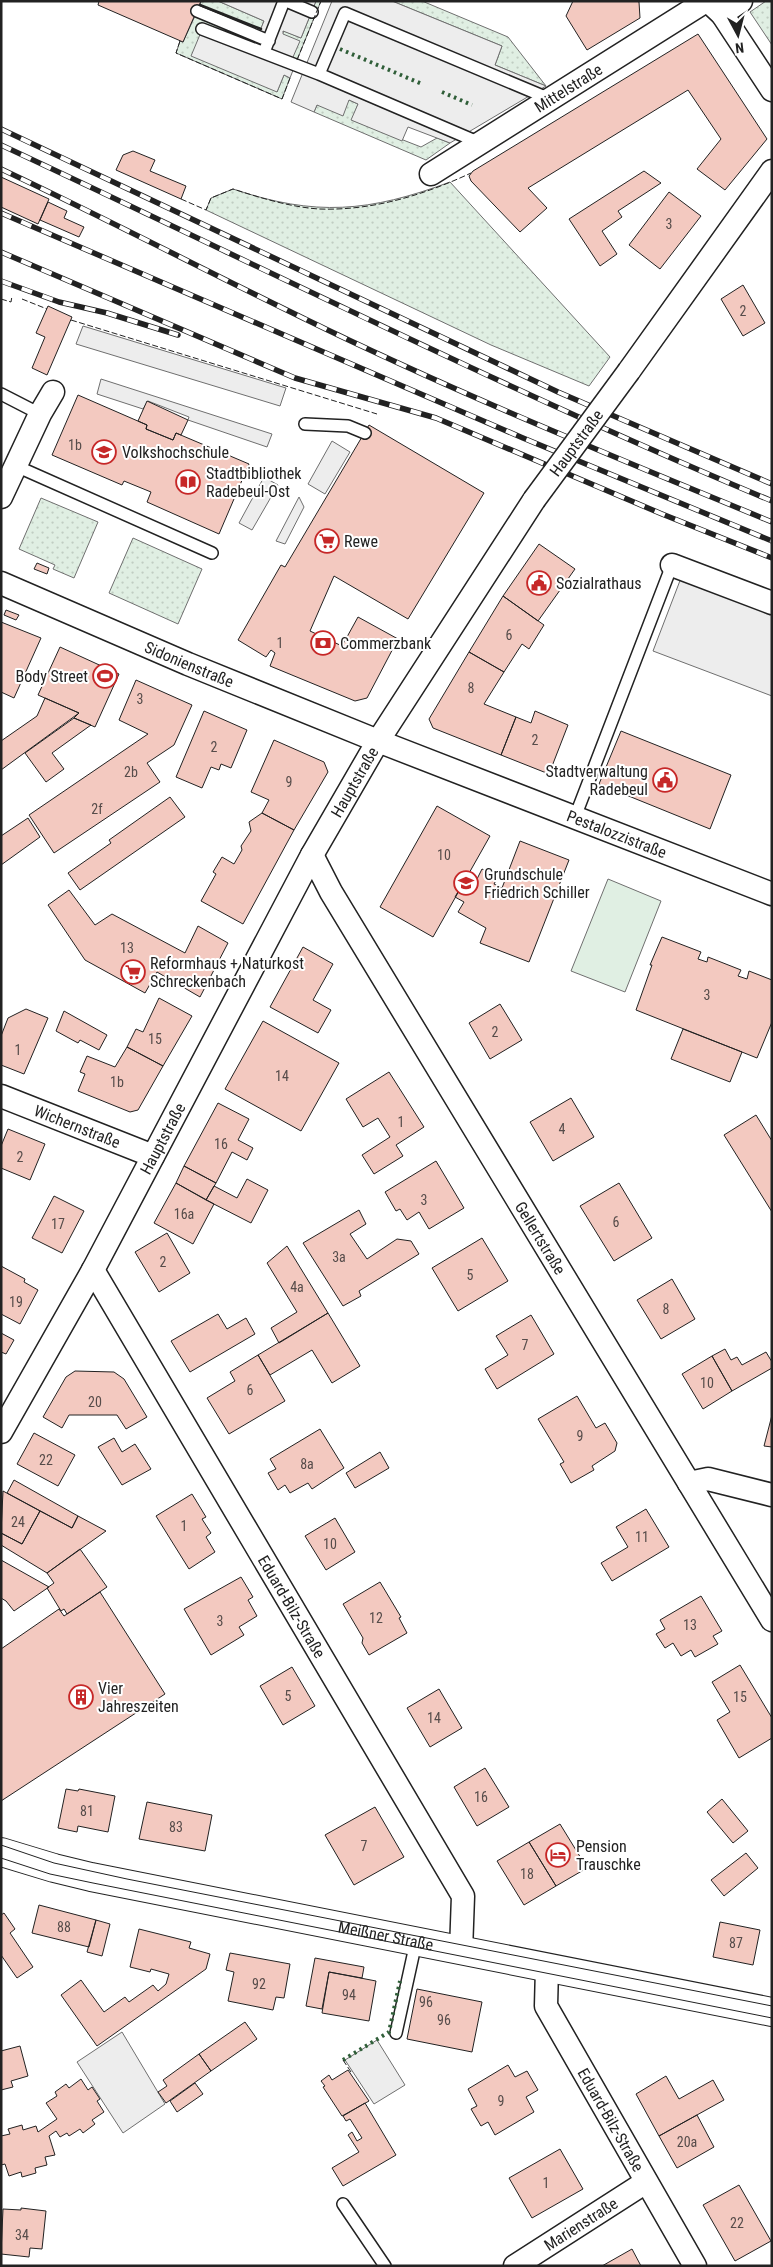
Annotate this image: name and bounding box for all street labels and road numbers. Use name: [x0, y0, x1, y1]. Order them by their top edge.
street label: Mittelstraße: [531, 59, 606, 116]
street label: Hauptstraße: [545, 406, 607, 480]
street label: Sidonienstraße: [142, 637, 237, 691]
street label: Hauptstraße: [327, 743, 382, 820]
street label: Pestalozzistraße: [564, 806, 669, 862]
street label: Hauptstraße: [136, 1100, 189, 1177]
street label: Wichernstraße: [31, 1101, 123, 1152]
street label: Gellertstraße: [511, 1198, 570, 1278]
street label: Eduard-Bilz-Straße: [254, 1552, 330, 1661]
street label: Meißner Straße: [337, 1917, 435, 1954]
street label: Eduard-Bilz-Straße: [574, 2065, 648, 2175]
street label: Marienstraße: [540, 2193, 621, 2254]

